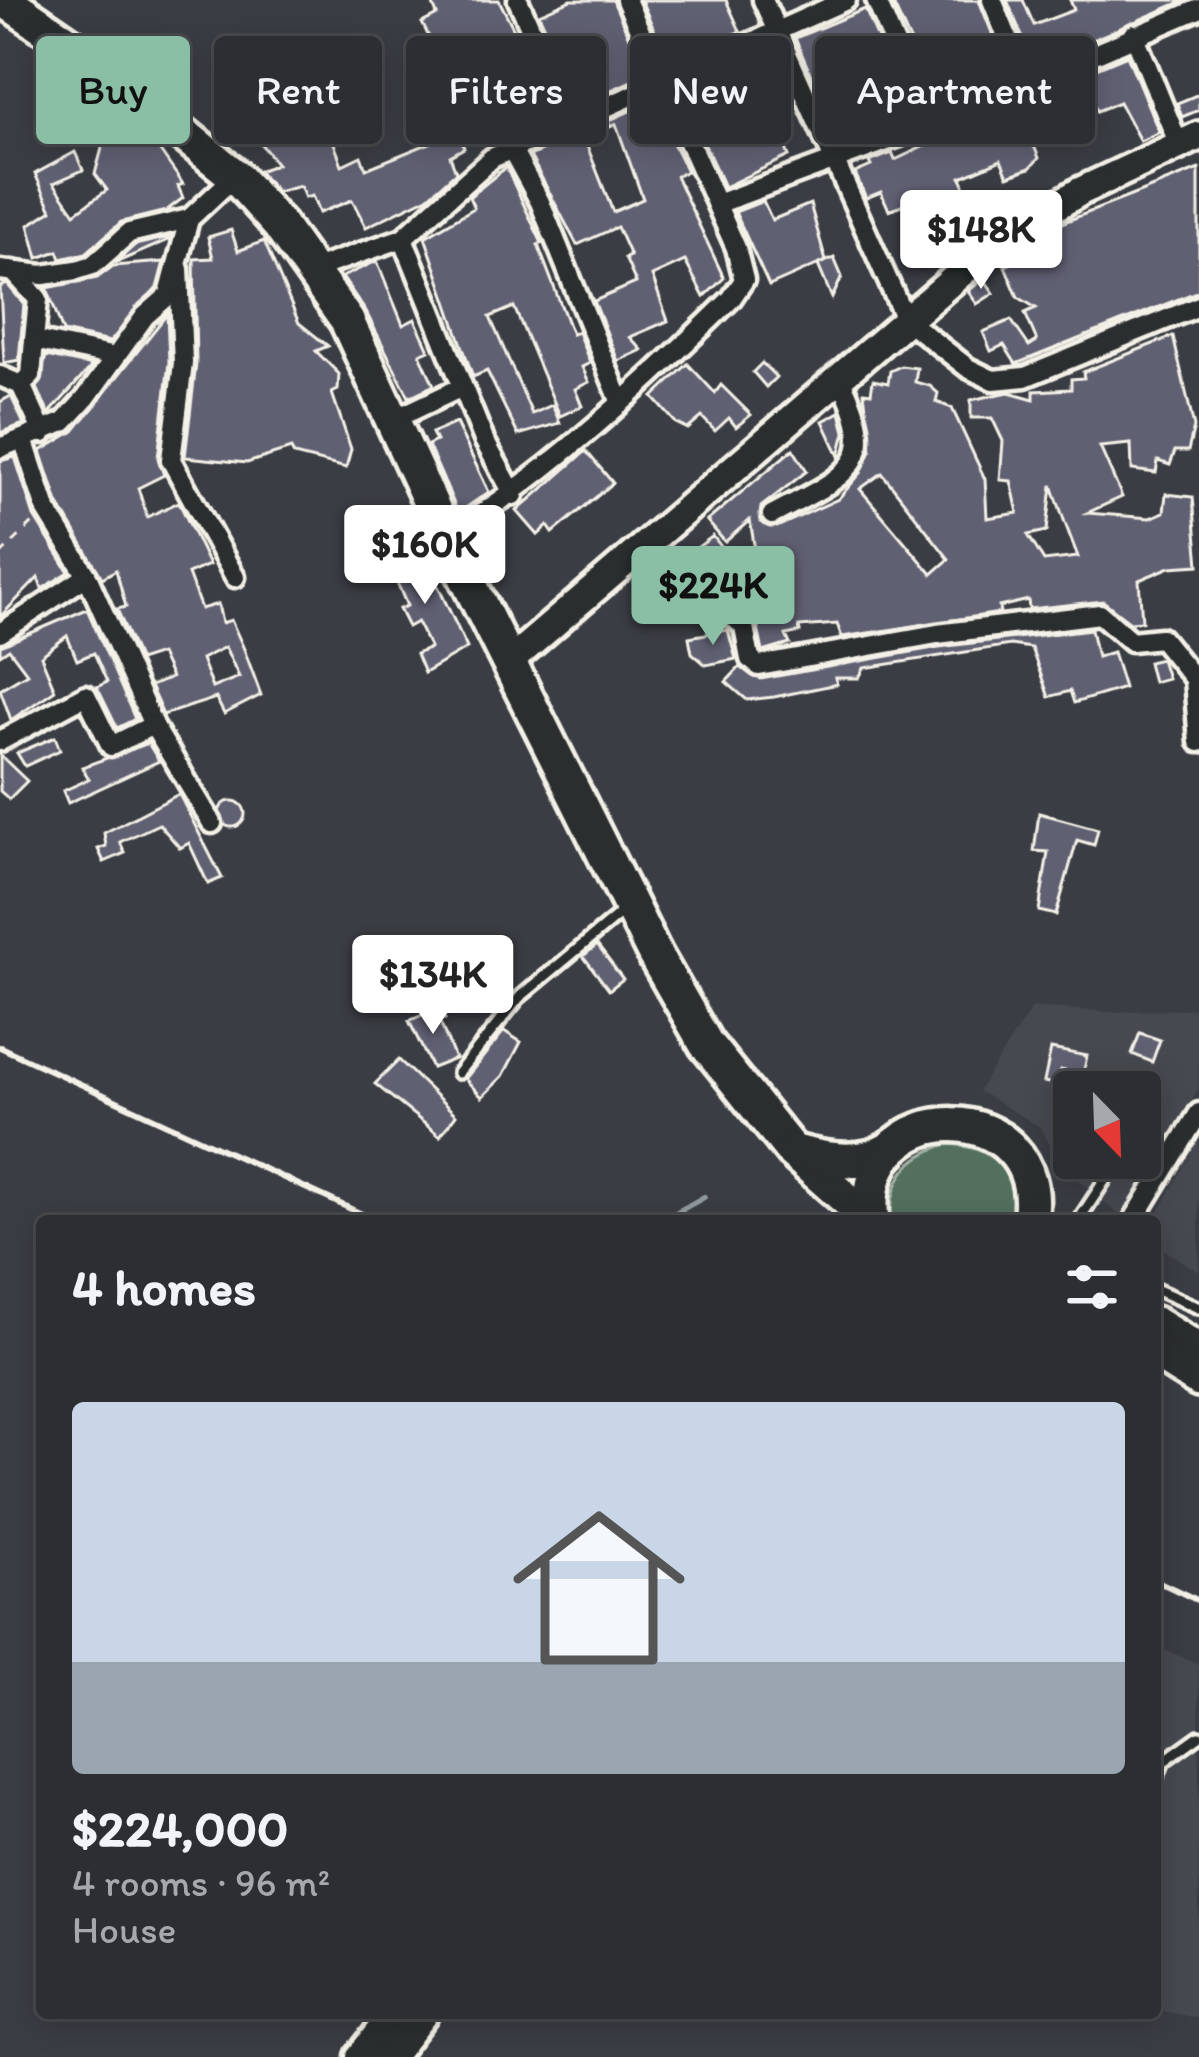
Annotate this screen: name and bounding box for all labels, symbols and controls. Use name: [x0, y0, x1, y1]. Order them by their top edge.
chip: Buy: [36, 36, 190, 144]
chip: Rent: [214, 36, 382, 144]
chip: Filters: [406, 36, 606, 144]
chip: New: [630, 36, 791, 144]
chip: Apartment: [815, 36, 1095, 144]
pin: $148K: [897, 190, 1065, 292]
text: $148K: [927, 205, 1035, 252]
pin: $160K: [341, 505, 509, 607]
text: $160K: [371, 520, 479, 567]
pin: $224K: [629, 546, 797, 648]
text: $224K: [658, 561, 768, 608]
pin: $134K: [349, 935, 517, 1037]
text: $134K: [379, 950, 487, 997]
north arrow: [1053, 1071, 1161, 1179]
map controls: [1053, 1071, 1161, 1179]
icon: filters: [1059, 1254, 1125, 1320]
text: 4 homes: [72, 1257, 256, 1318]
icon: home: [491, 1480, 707, 1696]
text: $224,000: [72, 1798, 289, 1859]
text: 4 rooms · 96 m²: [72, 1859, 330, 1906]
text: House: [72, 1906, 176, 1953]

